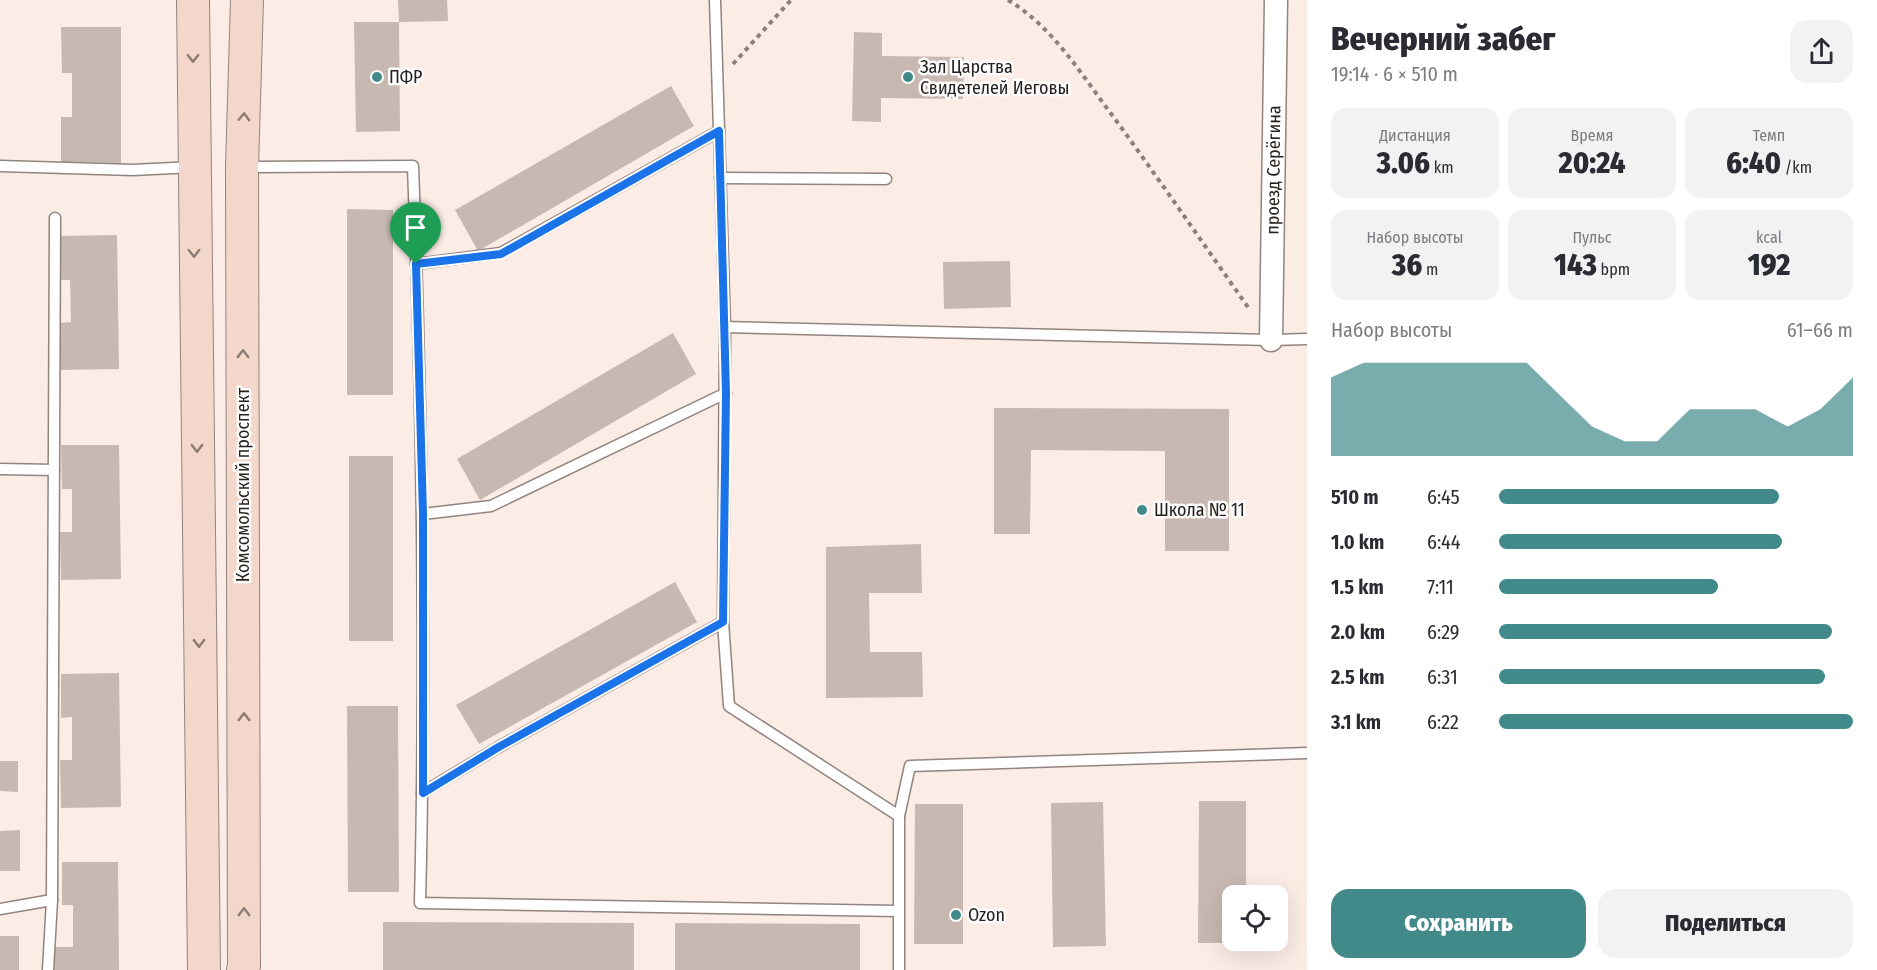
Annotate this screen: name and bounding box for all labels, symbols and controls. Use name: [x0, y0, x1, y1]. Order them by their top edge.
text: Вечерний забег: [1331, 19, 1555, 59]
button: share: [1790, 20, 1853, 83]
one-way arrow: [187, 54, 199, 63]
place label: Зал Царства Свидетелей Иеговы: [920, 56, 1070, 99]
text: 19:14 · 6 × 510 m: [1331, 62, 1458, 86]
place label: ПФР: [389, 66, 423, 88]
marker: ПФР: [370, 70, 384, 84]
marker: Зал Царства Свидетелей Иеговы: [901, 70, 915, 84]
street label: проезд Серёгина: [1262, 105, 1285, 235]
one-way arrow: [237, 112, 250, 121]
text: Дистанция: [1379, 126, 1451, 145]
text: Время: [1571, 126, 1613, 145]
text: Темп: [1753, 126, 1785, 145]
text: 3.06: [1376, 145, 1430, 181]
text: 20:24: [1559, 145, 1625, 181]
text: 6:40: [1726, 145, 1781, 181]
text: km: [1430, 158, 1454, 177]
text: /km: [1781, 158, 1812, 177]
pin: [390, 202, 441, 264]
icon: arrive: [399, 211, 432, 244]
text: Набор высоты: [1367, 228, 1463, 247]
text: Пульс: [1572, 228, 1612, 247]
text: kcal: [1756, 228, 1782, 247]
text: 36: [1392, 247, 1422, 283]
text: 143: [1554, 247, 1597, 283]
text: 192: [1748, 247, 1790, 283]
one-way arrow: [188, 249, 200, 258]
text: m: [1422, 260, 1438, 279]
text: bpm: [1597, 260, 1630, 279]
text: Набор высоты: [1331, 318, 1452, 342]
text: 61–66 m: [1787, 318, 1853, 342]
one-way arrow: [237, 349, 249, 358]
street label: Комсомольский проспект: [232, 387, 254, 582]
one-way arrow: [191, 444, 203, 453]
text: 510 m: [1331, 485, 1379, 509]
text: 6:45: [1427, 485, 1460, 509]
place label: Школа № 11: [1154, 499, 1245, 521]
marker: Школа № 11: [1135, 503, 1149, 517]
text: 1.0 km: [1331, 530, 1384, 554]
text: 6:44: [1427, 530, 1460, 554]
text: 1.5 km: [1331, 575, 1384, 599]
text: 7:11: [1427, 575, 1454, 599]
text: 2.0 km: [1331, 620, 1385, 644]
text: 6:29: [1427, 620, 1460, 644]
one-way arrow: [193, 639, 205, 648]
text: 2.5 km: [1331, 665, 1384, 689]
text: 6:31: [1427, 665, 1458, 689]
text: 3.1 km: [1331, 710, 1381, 734]
text: 6:22: [1427, 710, 1459, 734]
one-way arrow: [238, 712, 250, 721]
map controls: [1222, 885, 1288, 951]
button: locate: [1222, 885, 1288, 951]
button: Сохранить: [1331, 889, 1586, 958]
button: Поделиться: [1598, 889, 1853, 958]
place label: Ozon: [968, 904, 1005, 926]
one-way arrow: [238, 907, 250, 916]
marker: Ozon: [949, 908, 963, 922]

